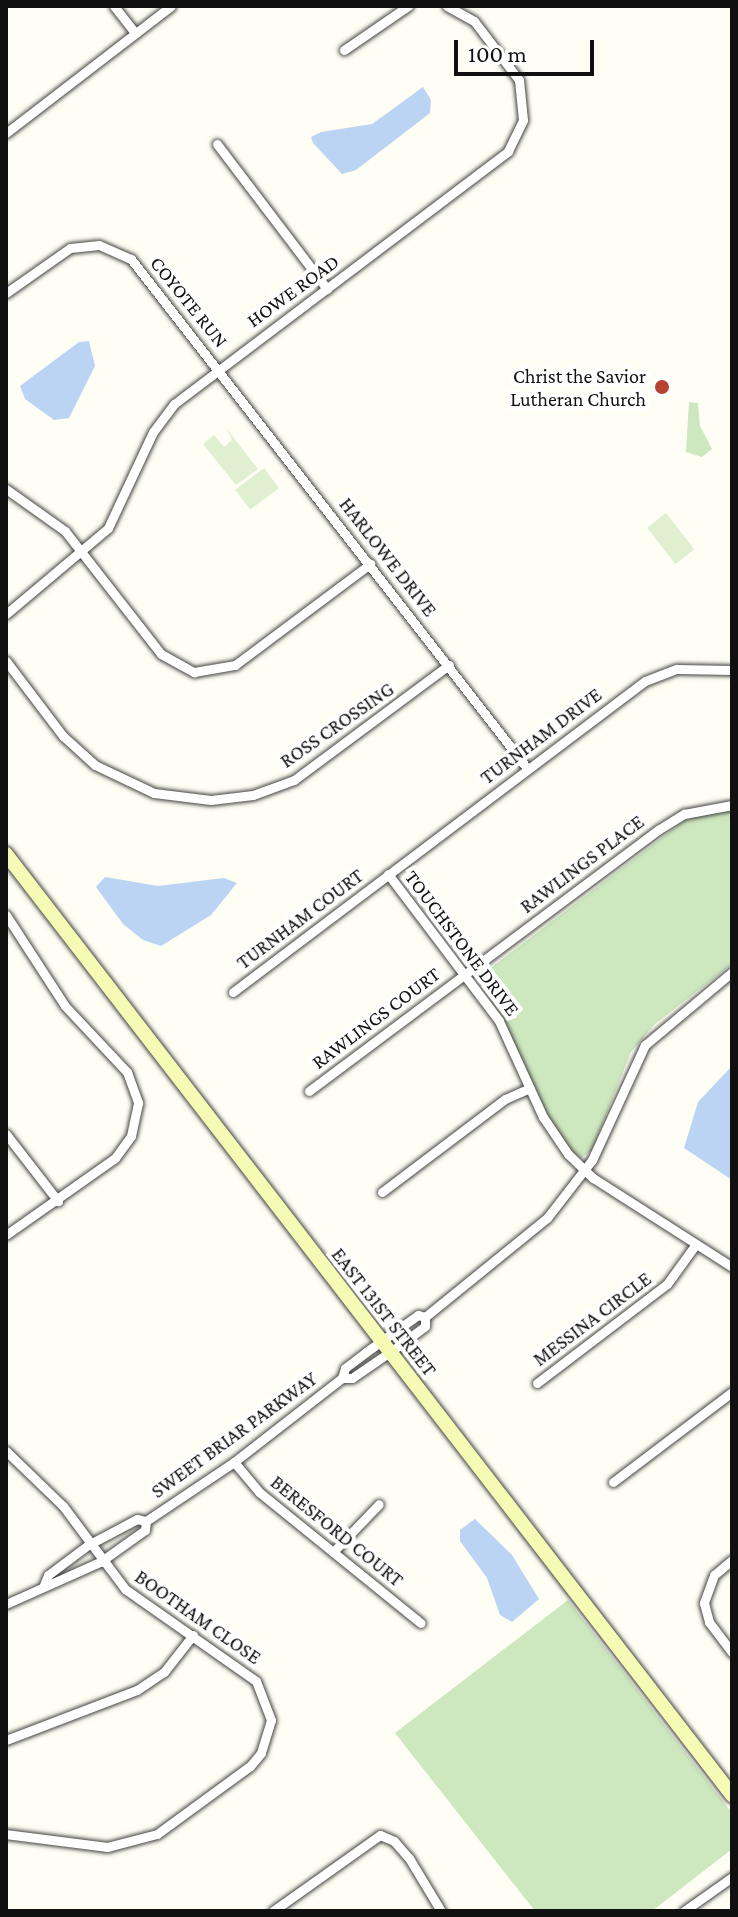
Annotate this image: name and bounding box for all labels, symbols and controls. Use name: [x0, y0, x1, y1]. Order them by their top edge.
scale bar: [458, 24, 598, 74]
text: 100 m: [468, 40, 527, 67]
street label: HOWE ROAD: [242, 250, 344, 332]
street label: COYOTE RUN: [145, 252, 233, 352]
place label: Christ the Savior Lutheran Church: [510, 364, 646, 411]
marker: Christ the Savior Lutheran Church: [653, 378, 671, 396]
street label: HARLOWE DRIVE: [334, 493, 442, 621]
street label: ROSS CROSSING: [275, 677, 399, 773]
street label: TURNHAM DRIVE: [476, 683, 606, 789]
street label: RAWLINGS PLACE: [515, 810, 649, 918]
street label: TURNHAM COURT: [232, 864, 368, 974]
street label: TOUCHSTONE DRIVE: [400, 866, 524, 1020]
street label: RAWLINGS COURT: [307, 962, 445, 1074]
street label: EAST 131ST STREET: [326, 1243, 442, 1381]
street label: MESSINA CIRCLE: [528, 1267, 656, 1371]
street label: SWEET BRIAR PARKWAY: [146, 1367, 322, 1503]
street label: BERESFORD COURT: [266, 1470, 408, 1592]
street label: BOOTHAM CLOSE: [130, 1565, 266, 1669]

